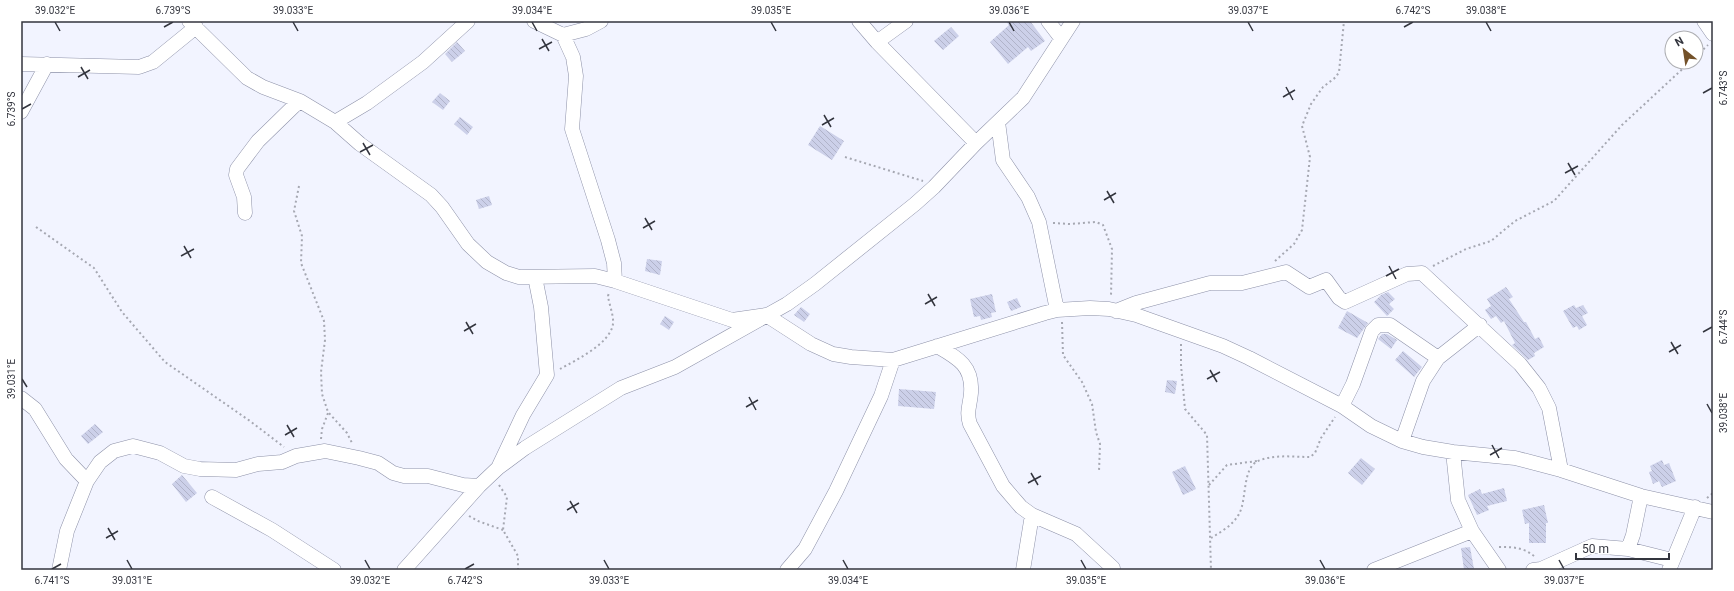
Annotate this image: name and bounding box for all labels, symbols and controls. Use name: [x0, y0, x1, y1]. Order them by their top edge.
text: 39.032°E: [35, 5, 75, 16]
text: 6.739°S: [156, 5, 190, 16]
text: 39.033°E: [273, 5, 313, 16]
text: 39.034°E: [512, 5, 552, 16]
text: 39.035°E: [751, 5, 791, 16]
text: 39.036°E: [989, 5, 1029, 16]
text: 39.037°E: [1228, 5, 1268, 16]
text: 6.742°S: [1396, 5, 1430, 16]
text: 39.038°E: [1466, 5, 1506, 16]
north arrow: [1664, 30, 1704, 70]
text: N: [1673, 34, 1686, 49]
text: 6.743°S: [1718, 71, 1729, 105]
text: 6.739°S: [6, 92, 17, 126]
text: 6.744°S: [1718, 310, 1729, 344]
text: 39.031°E: [6, 359, 17, 399]
text: 39.038°E: [1718, 393, 1729, 433]
scale bar: [1576, 535, 1669, 561]
text: 50 m: [1582, 542, 1609, 556]
text: 6.741°S: [35, 575, 69, 586]
text: 39.031°E: [112, 575, 152, 586]
text: 39.032°E: [350, 575, 390, 586]
text: 6.742°S: [448, 575, 482, 586]
text: 39.033°E: [589, 575, 629, 586]
text: 39.034°E: [828, 575, 868, 586]
text: 39.035°E: [1066, 575, 1106, 586]
text: 39.036°E: [1305, 575, 1345, 586]
text: 39.037°E: [1544, 575, 1584, 586]

